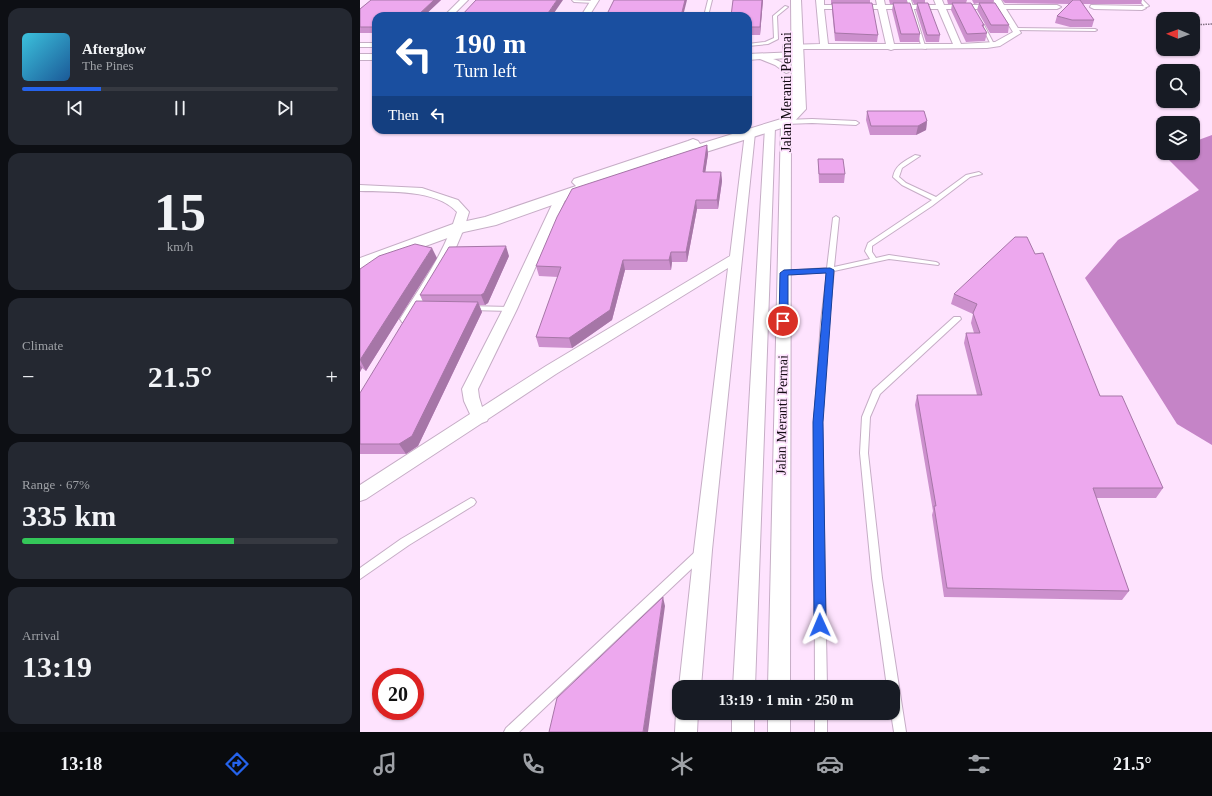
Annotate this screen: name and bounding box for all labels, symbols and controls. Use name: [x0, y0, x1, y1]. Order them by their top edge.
north arrow: [1156, 12, 1200, 56]
map controls: [1156, 12, 1200, 160]
icon: left: [388, 28, 440, 80]
text: 190 m: [454, 28, 526, 59]
street label: Jalan Meranti Permai: [779, 32, 794, 152]
text: Afterglow: [82, 41, 146, 57]
text: The Pines: [82, 58, 134, 73]
text: Turn left: [454, 61, 517, 81]
button: search: [1156, 64, 1200, 108]
icon: previous: [64, 97, 86, 119]
icon: pause: [169, 97, 191, 119]
icon: next: [274, 97, 296, 119]
icon: left: [427, 104, 449, 126]
text: Then: [388, 107, 419, 123]
button: layers: [1156, 116, 1200, 160]
text: 15: [154, 184, 206, 241]
text: km/h: [167, 239, 193, 254]
pin: [766, 304, 800, 338]
icon: arrive: [772, 310, 794, 332]
text: Climate: [22, 338, 63, 353]
street label: Jalan Meranti Permai: [773, 355, 791, 475]
text: 21.5°: [148, 360, 212, 393]
text: −: [22, 364, 34, 389]
text: +: [326, 364, 338, 389]
text: Range · 67%: [22, 477, 90, 492]
text: 335 km: [22, 499, 116, 532]
position arrow: [799, 604, 841, 646]
text: Arrival: [22, 628, 60, 643]
text: 13:19: [22, 650, 92, 683]
speed limit sign: 20: [372, 668, 424, 720]
text: 13:19 · 1 min · 250 m: [719, 692, 854, 708]
icon: directions: [223, 750, 251, 778]
icon: music: [371, 750, 399, 778]
icon: phone: [519, 750, 547, 778]
icon: climate: [668, 750, 696, 778]
icon: car: [816, 750, 844, 778]
icon: filters: [965, 750, 993, 778]
text: 13:18: [60, 754, 102, 774]
text: 21.5°: [1113, 754, 1152, 774]

